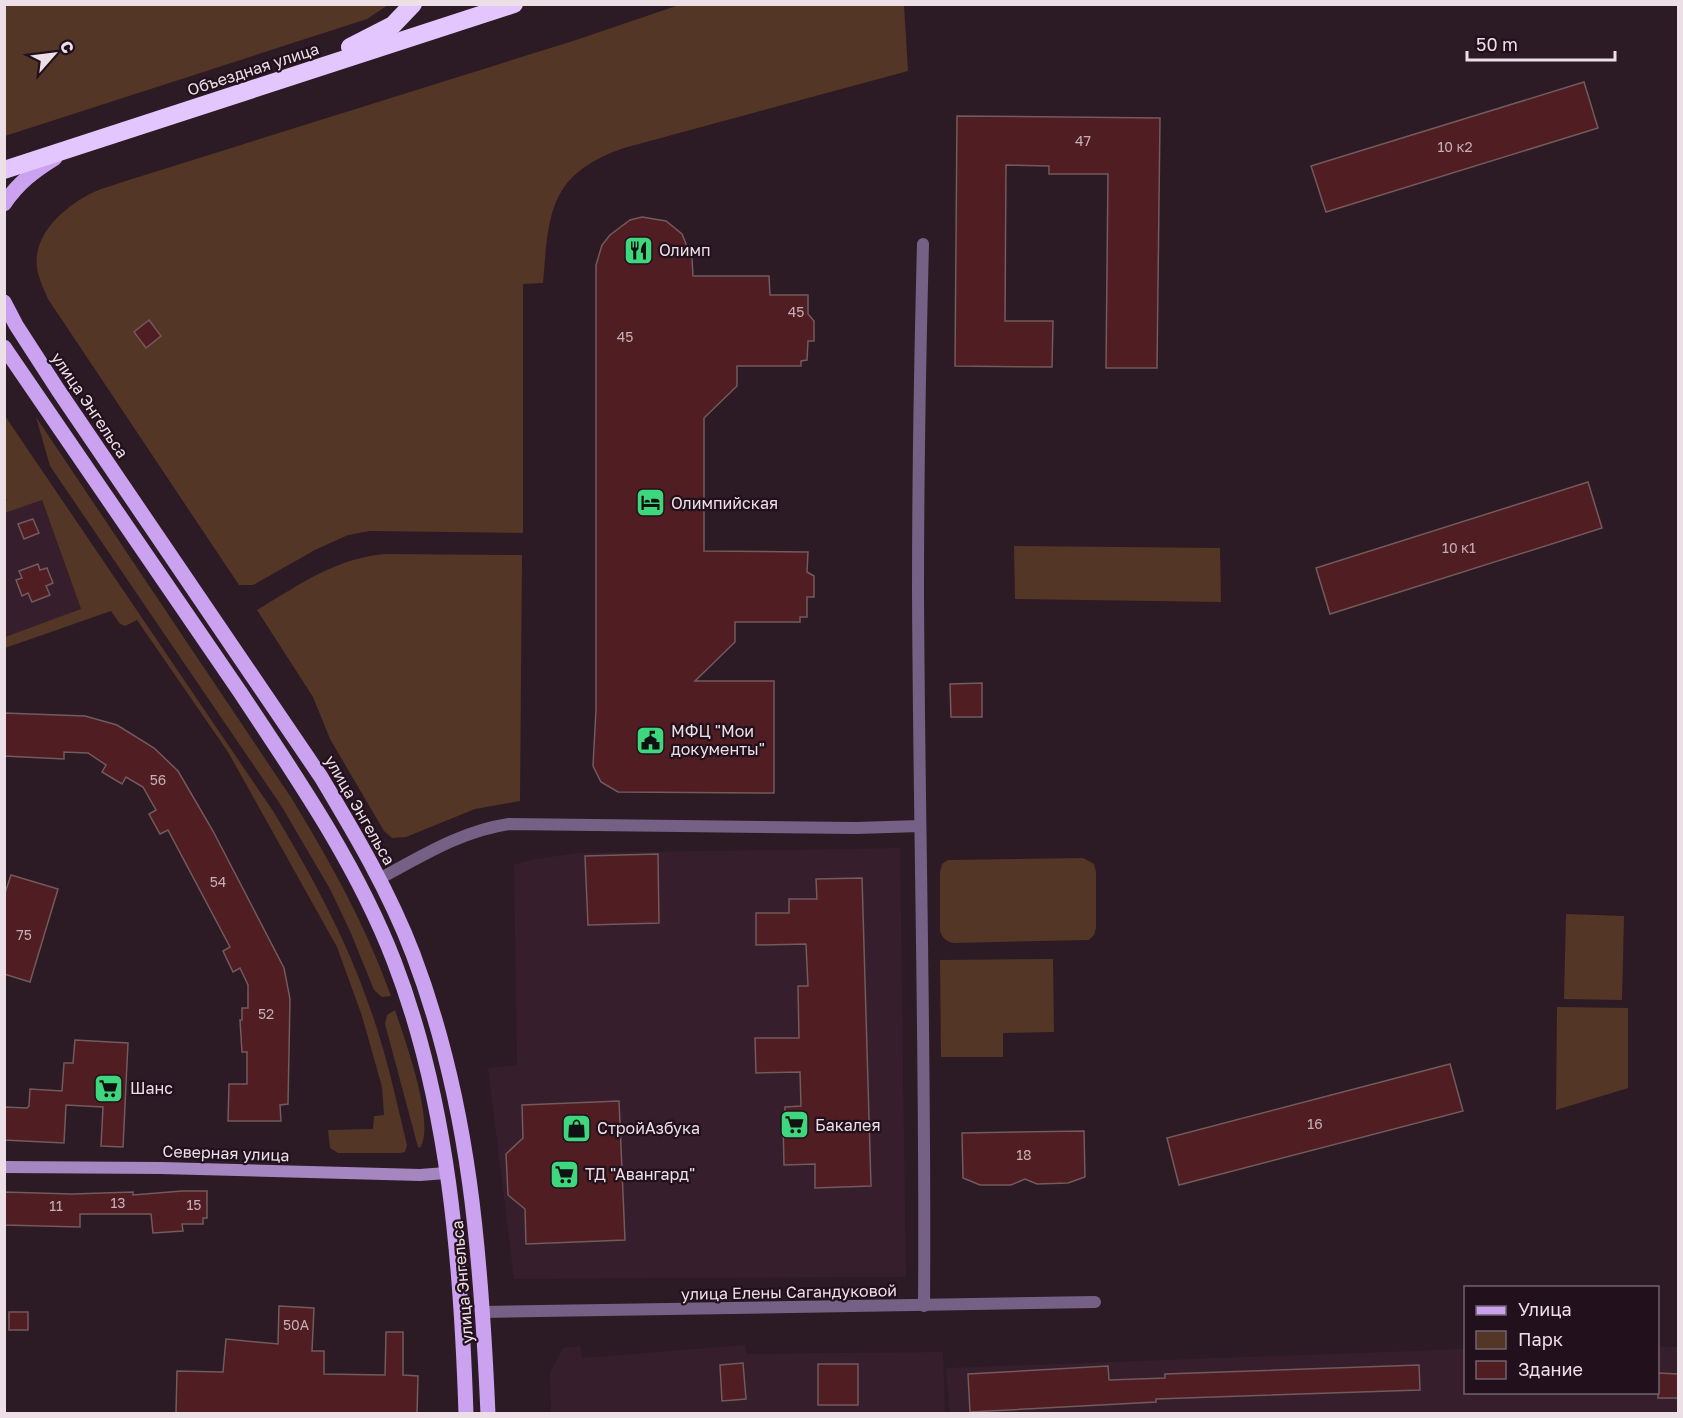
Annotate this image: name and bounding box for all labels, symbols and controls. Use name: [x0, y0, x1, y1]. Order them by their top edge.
north arrow: [24, 24, 84, 84]
scale bar: [1467, 24, 1616, 62]
text: 50 m: [1476, 33, 1518, 55]
text: С: [56, 37, 79, 57]
street label: Объездная улица: [185, 38, 321, 100]
house number: 47: [1075, 132, 1091, 149]
house number: 10 к2: [1437, 138, 1473, 155]
restaurant icon: Олимп: [622, 234, 654, 266]
place label: Олимп: [659, 240, 711, 260]
house number: 45: [788, 303, 804, 320]
house number: 45: [617, 328, 633, 345]
street label: улица Энгельса: [47, 348, 133, 462]
hotel icon: Олимпийская: [634, 487, 666, 519]
place label: Олимпийская: [671, 493, 778, 513]
house number: 10 к1: [1442, 539, 1476, 556]
place label: МФЦ "Мои документы": [671, 721, 765, 759]
public building icon: МФЦ "Мои документы": [634, 724, 666, 756]
street label: улица Энгельса: [320, 752, 400, 868]
house number: 56: [150, 771, 166, 788]
house number: 54: [210, 873, 226, 890]
house number: 75: [16, 926, 32, 943]
house number: 52: [258, 1005, 274, 1022]
supermarket icon: Шанс: [93, 1072, 125, 1104]
place label: Шанс: [130, 1078, 173, 1098]
supermarket icon: Бакалея: [778, 1109, 810, 1141]
shop icon: СтройАзбука: [560, 1112, 592, 1144]
place label: Бакалея: [815, 1115, 881, 1135]
house number: 16: [1307, 1115, 1323, 1132]
place label: СтройАзбука: [597, 1118, 700, 1138]
street label: Северная улица: [162, 1141, 290, 1165]
house number: 18: [1016, 1146, 1032, 1163]
supermarket icon: ТД "Авангард": [548, 1158, 580, 1190]
place label: ТД "Авангард": [585, 1164, 695, 1184]
house number: 13: [111, 1194, 125, 1211]
house number: 15: [187, 1196, 201, 1213]
house number: 11: [49, 1197, 63, 1214]
street label: улица Энгельса: [447, 1220, 477, 1344]
street label: улица Елены Сагандуковой: [681, 1280, 897, 1304]
legend: [1464, 1286, 1659, 1394]
text: Улица: [1518, 1298, 1572, 1320]
house number: 50А: [283, 1316, 310, 1333]
text: Парк: [1518, 1328, 1563, 1350]
text: Здание: [1518, 1358, 1583, 1380]

